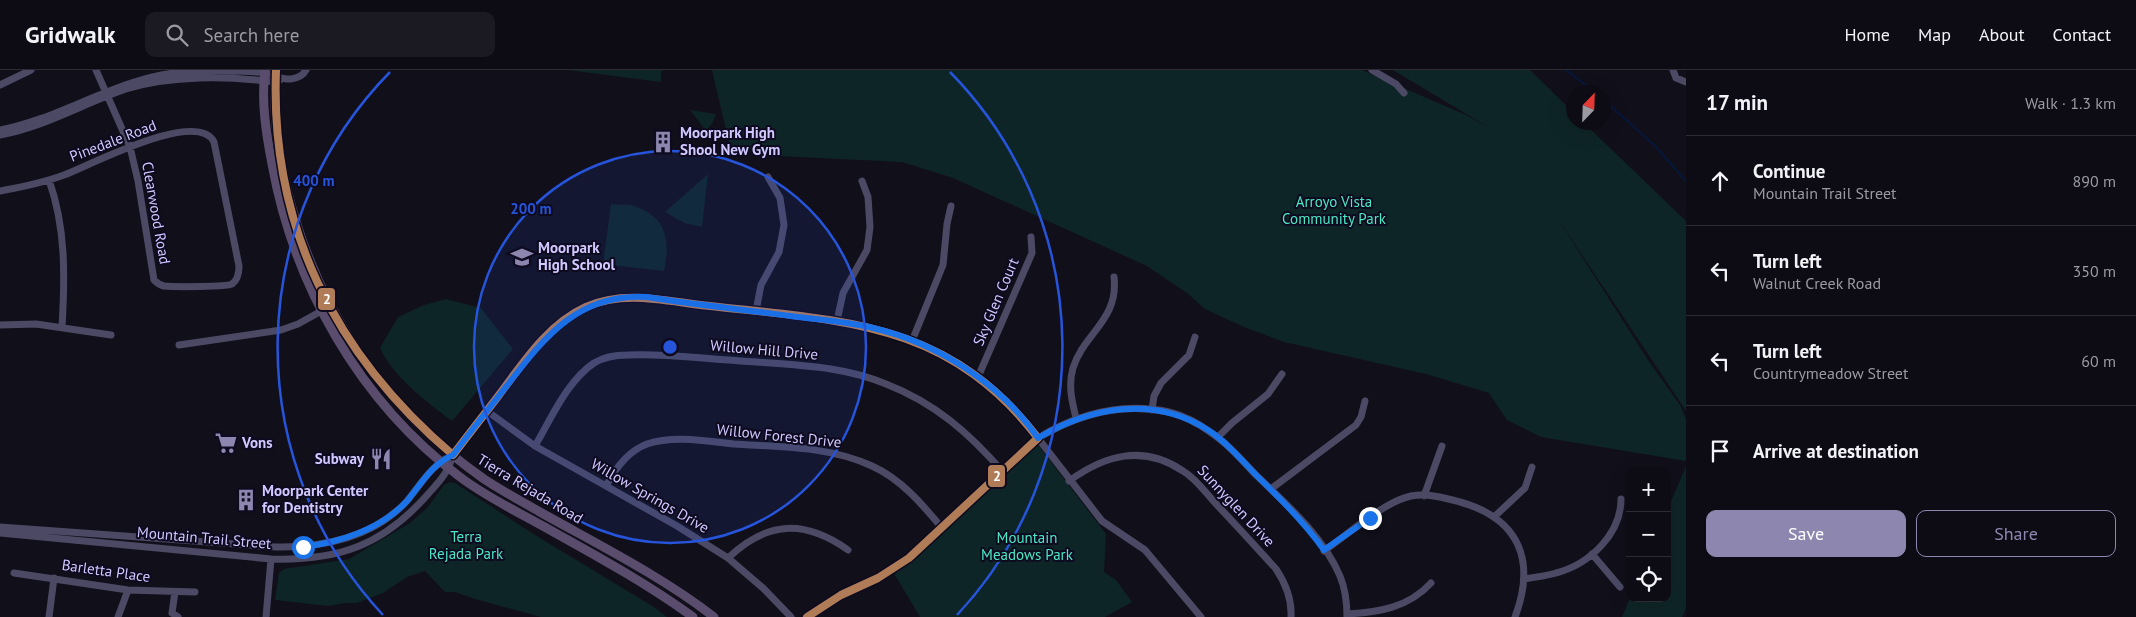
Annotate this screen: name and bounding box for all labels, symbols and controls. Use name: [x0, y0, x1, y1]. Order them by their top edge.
search box: [145, 12, 495, 57]
text: Gridwalk: [25, 19, 115, 50]
icon: search: [163, 21, 191, 49]
text: Search here: [203, 23, 299, 47]
text: Home: [1844, 23, 1890, 46]
text: Map: [1918, 23, 1951, 46]
text: About: [1979, 23, 2025, 46]
text: Contact: [2053, 23, 2111, 46]
north arrow: [1566, 85, 1611, 130]
text: 17 min: [1706, 89, 1768, 116]
text: Walk · 1.3 km: [2025, 93, 2116, 113]
street label: Pinedale Road: [67, 115, 159, 166]
place label: Moorpark High Shool New Gym: [680, 123, 780, 159]
building icon: Moorpark High Shool New Gym: [650, 129, 676, 155]
text: Continue: [1753, 159, 1825, 183]
street label: Clearwood Road: [138, 160, 175, 266]
icon: ahead: [1706, 167, 1734, 195]
text: 400 m: [293, 171, 335, 190]
text: 890 m: [2073, 171, 2116, 191]
text: Mountain Trail Street: [1753, 183, 1896, 203]
park label: Arroyo Vista Community Park: [1282, 192, 1387, 228]
text: 200 m: [510, 199, 552, 218]
place label: Moorpark High School: [538, 238, 616, 274]
school or university icon: Moorpark High School: [509, 244, 535, 270]
text: Turn left: [1753, 249, 1822, 273]
street label: Sky Glen Court: [968, 255, 1023, 349]
icon: left: [1706, 257, 1734, 285]
text: 350 m: [2073, 261, 2116, 281]
text: Walnut Creek Road: [1753, 273, 1881, 293]
line badge: 2: [317, 287, 336, 311]
text: 2: [323, 290, 331, 308]
street label: Willow Hill Drive: [709, 335, 819, 364]
centre of rings: [661, 338, 679, 356]
text: Turn left: [1753, 339, 1822, 363]
icon: left: [1706, 347, 1734, 375]
text: 60 m: [2081, 351, 2116, 371]
text: Countrymeadow Street: [1753, 363, 1908, 383]
street label: Willow Forest Drive: [716, 420, 842, 451]
supermarket icon: Vons: [213, 430, 239, 456]
place label: Vons: [241, 433, 272, 452]
icon: arrive: [1706, 437, 1734, 465]
text: Arrive at destination: [1753, 439, 1919, 463]
restaurant icon: Subway: [368, 446, 394, 472]
place label: Subway: [315, 449, 365, 468]
street label: Tierra Rejada Road: [474, 449, 587, 528]
street label: Willow Springs Drive: [588, 454, 713, 537]
street label: Sunnyglen Drive: [1194, 461, 1279, 551]
line badge: 2: [987, 464, 1006, 488]
text: 2: [993, 467, 1001, 485]
map controls: [1626, 467, 1671, 602]
button: +: [1626, 467, 1671, 512]
place label: Moorpark Center for Dentistry: [262, 481, 369, 517]
building icon: Moorpark Center for Dentistry: [233, 487, 259, 513]
route end: [1359, 507, 1382, 530]
button: Save: [1706, 510, 1906, 557]
button: Share: [1916, 510, 2116, 557]
button: −: [1626, 512, 1671, 557]
street label: Mountain Trail Street: [136, 522, 272, 553]
park label: Terra Rejada Park: [429, 527, 504, 563]
park label: Mountain Meadows Park: [981, 528, 1074, 564]
route start: [292, 536, 315, 559]
street label: Barletta Place: [61, 555, 152, 586]
button: locate: [1626, 557, 1671, 602]

